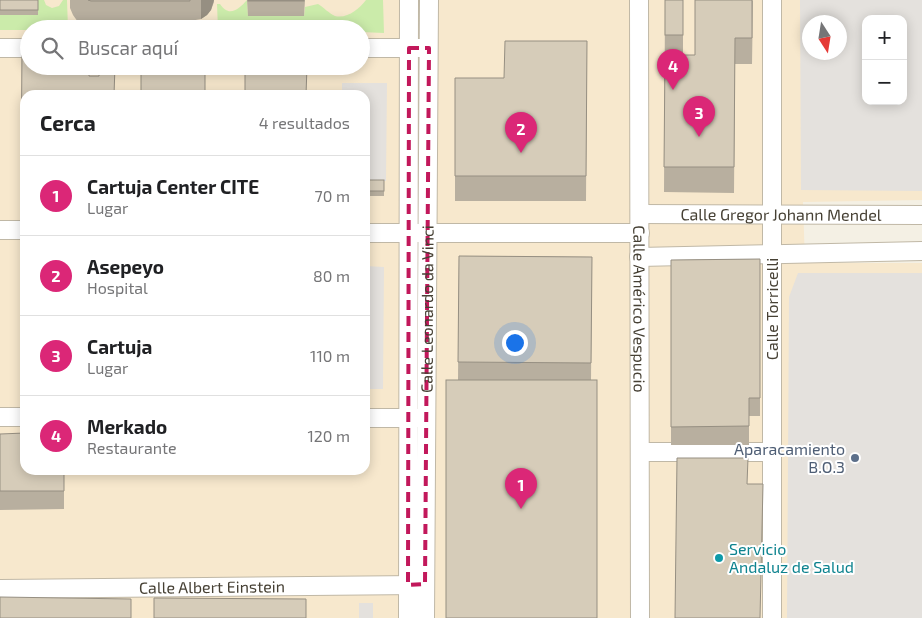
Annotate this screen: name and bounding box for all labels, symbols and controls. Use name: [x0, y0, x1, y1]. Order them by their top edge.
north arrow: [802, 15, 847, 60]
map controls: [862, 15, 907, 105]
button: +: [862, 15, 907, 60]
search box: [20, 20, 370, 75]
icon: search: [38, 34, 66, 62]
text: Buscar aquí: [78, 36, 178, 59]
pin: 4: [657, 49, 689, 90]
button: −: [862, 60, 907, 105]
pin: 3: [683, 96, 715, 137]
text: Cerca: [40, 110, 96, 135]
pin: 2: [505, 112, 537, 153]
text: 4 resultados: [259, 113, 350, 132]
text: Cartuja Center CITE: [87, 175, 259, 198]
text: 1: [53, 186, 59, 205]
text: 70 m: [315, 186, 350, 205]
text: Lugar: [87, 198, 128, 217]
street label: Calle Gregor Johann Mendel: [680, 204, 882, 224]
street label: Calle Leonardo da Vinci: [416, 225, 437, 393]
street label: Calle Américo Vespucio: [630, 225, 650, 393]
text: Asepeyo: [87, 255, 164, 278]
street label: Calle Torricelli: [762, 258, 781, 360]
text: 2: [51, 266, 61, 285]
text: 80 m: [313, 266, 350, 285]
text: Hospital: [87, 278, 148, 297]
your location: [502, 330, 528, 356]
text: Cartuja: [87, 335, 152, 358]
text: 3: [51, 346, 61, 365]
text: 110 m: [310, 346, 350, 365]
text: Lugar: [87, 358, 128, 377]
text: Merkado: [87, 415, 167, 438]
text: 4: [51, 426, 61, 445]
text: 120 m: [307, 426, 350, 445]
text: Restaurante: [87, 438, 177, 457]
place label: Aparacamiento B.O.3: [734, 439, 845, 476]
marker: Aparacamiento B.O.3: [849, 452, 861, 464]
pin: 1: [505, 468, 537, 509]
place label: Servicio Andaluz de Salud: [729, 539, 854, 576]
marker: Servicio Andaluz de Salud: [713, 552, 725, 564]
street label: Calle Albert Einstein: [139, 576, 285, 597]

